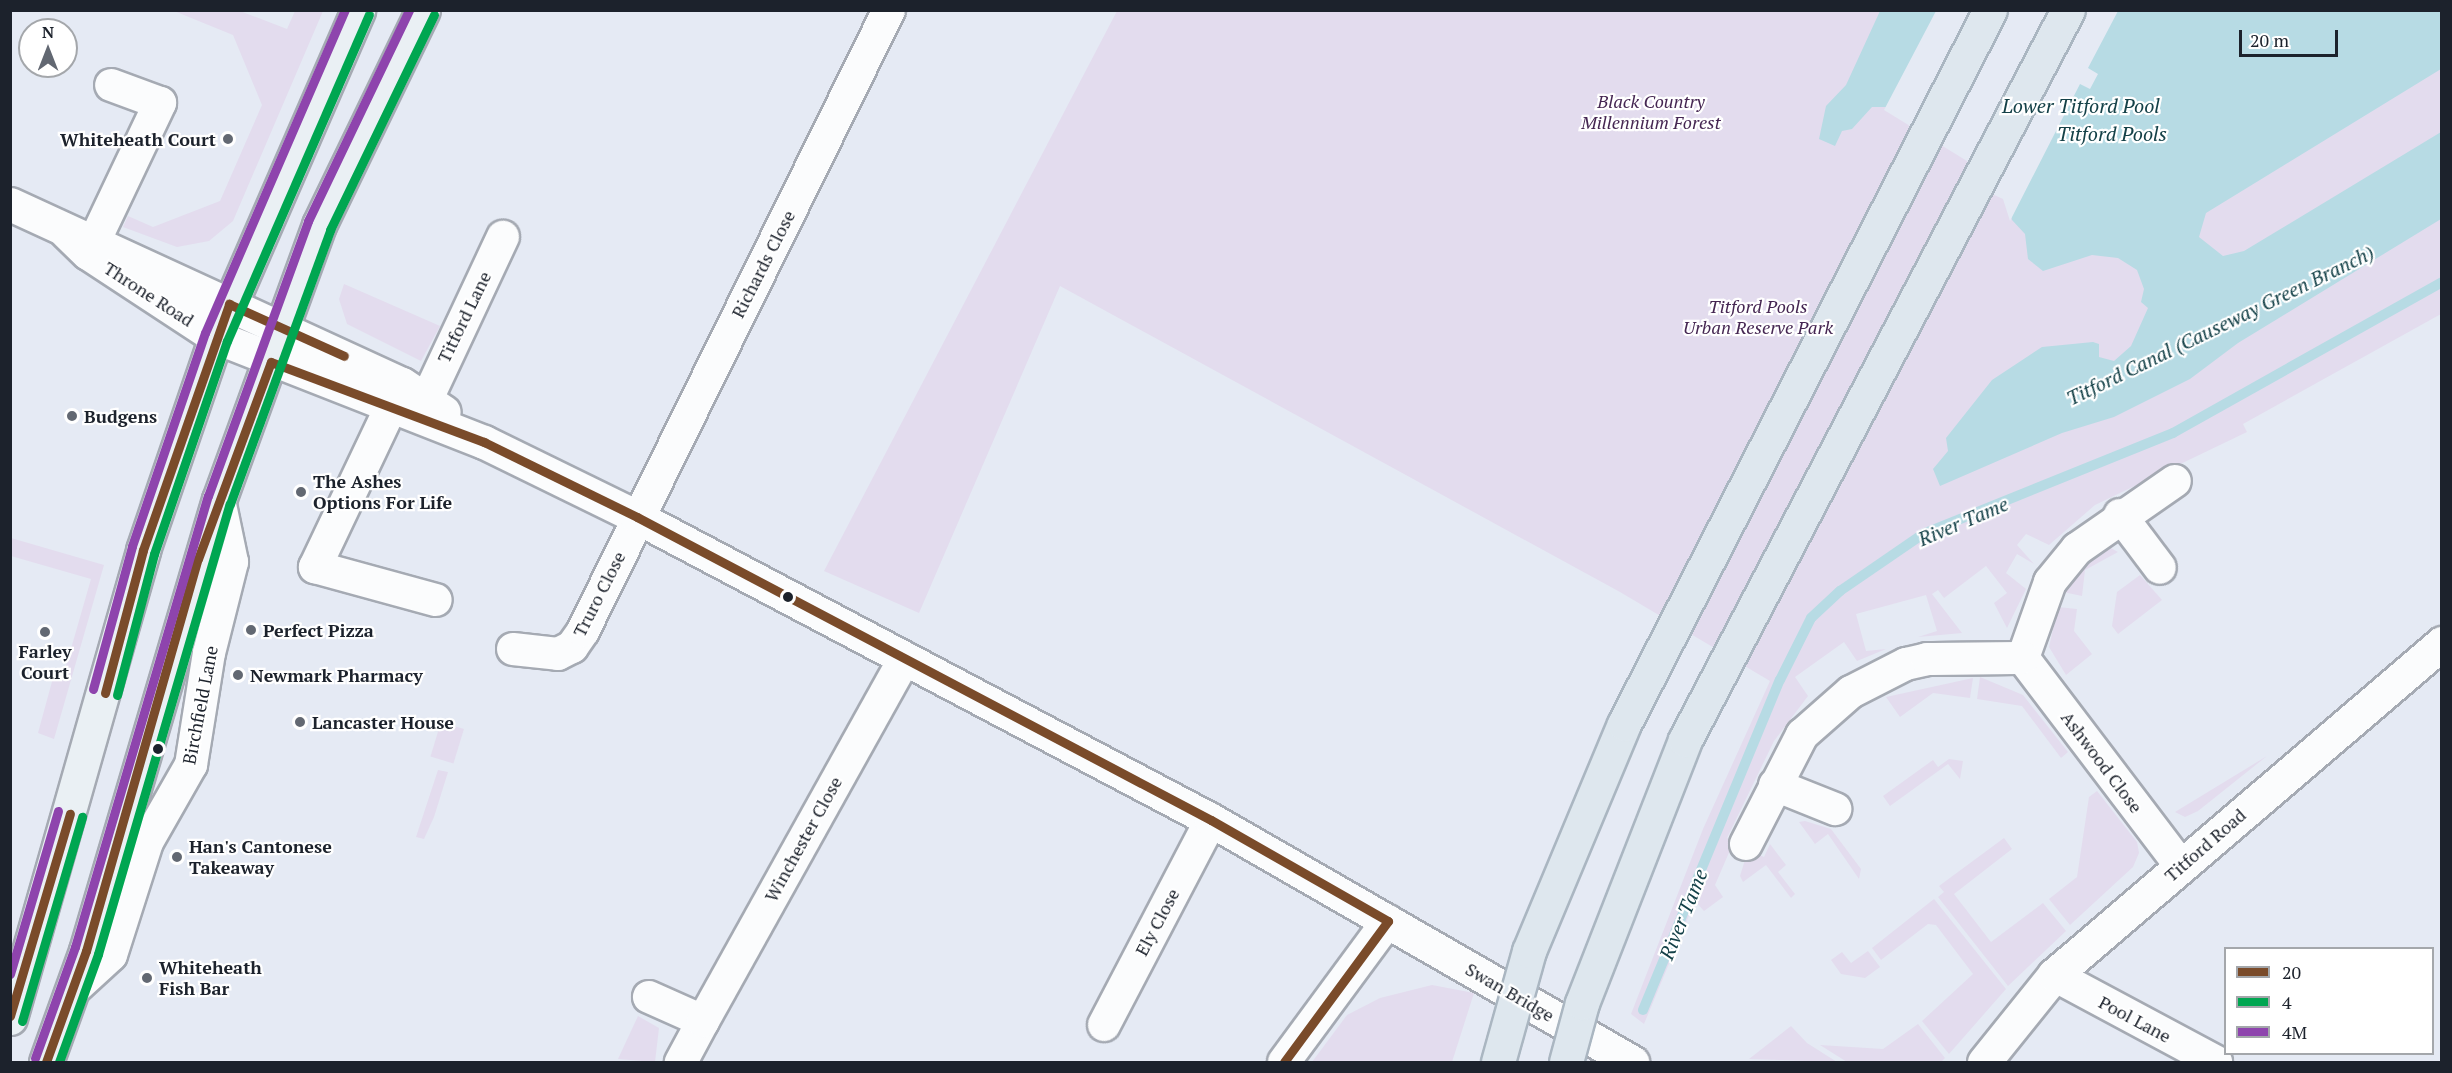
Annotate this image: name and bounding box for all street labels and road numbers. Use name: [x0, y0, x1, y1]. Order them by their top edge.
street label: Richards Close: [727, 207, 799, 321]
street label: Throne Road: [100, 257, 198, 331]
street label: Titford Lane: [433, 268, 495, 366]
street label: Truro Close: [568, 548, 630, 640]
street label: Birchfield Lane: [178, 644, 222, 766]
street label: Ashwood Close: [2057, 707, 2147, 817]
street label: Winchester Close: [760, 773, 846, 905]
street label: Titford Road: [2160, 804, 2250, 886]
street label: Ely Close: [1130, 885, 1184, 959]
street label: Swan Bridge: [1462, 958, 1558, 1026]
street label: Pool Lane: [2095, 991, 2175, 1047]

